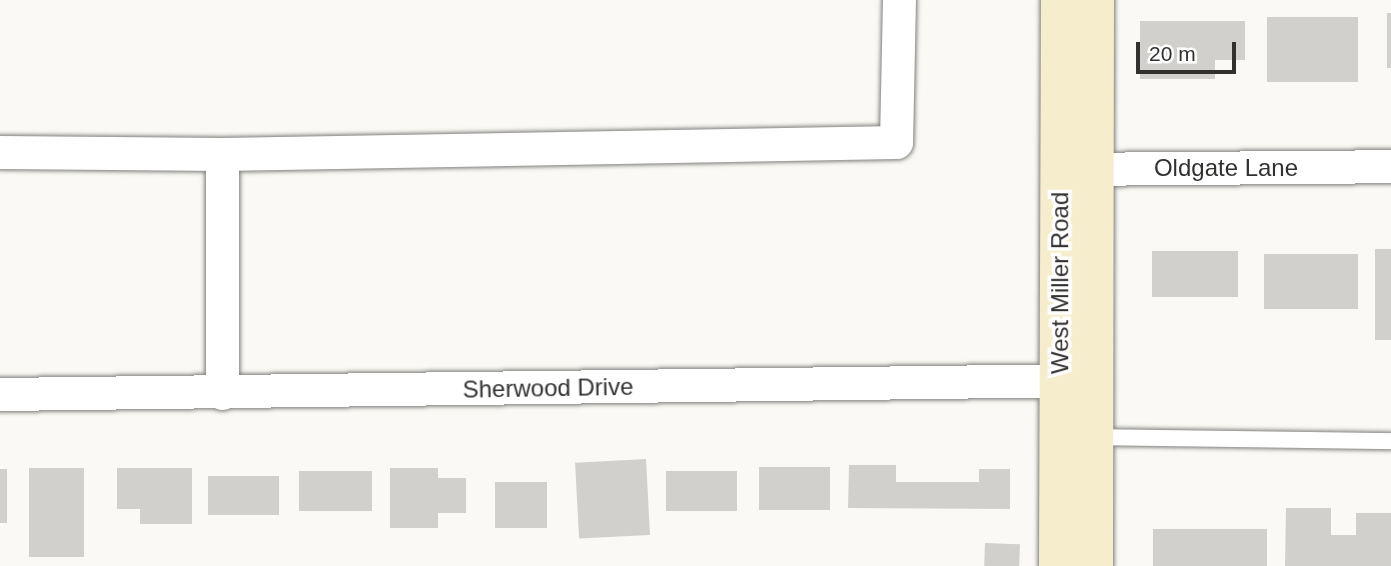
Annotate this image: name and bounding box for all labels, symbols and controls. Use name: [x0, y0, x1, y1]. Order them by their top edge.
scale bar: [1139, 28, 1239, 72]
text: 20 m: [1149, 42, 1196, 65]
street label: Oldgate Lane: [1154, 154, 1298, 182]
street label: West Miller Road: [1046, 192, 1074, 374]
street label: Sherwood Drive: [462, 372, 634, 404]

